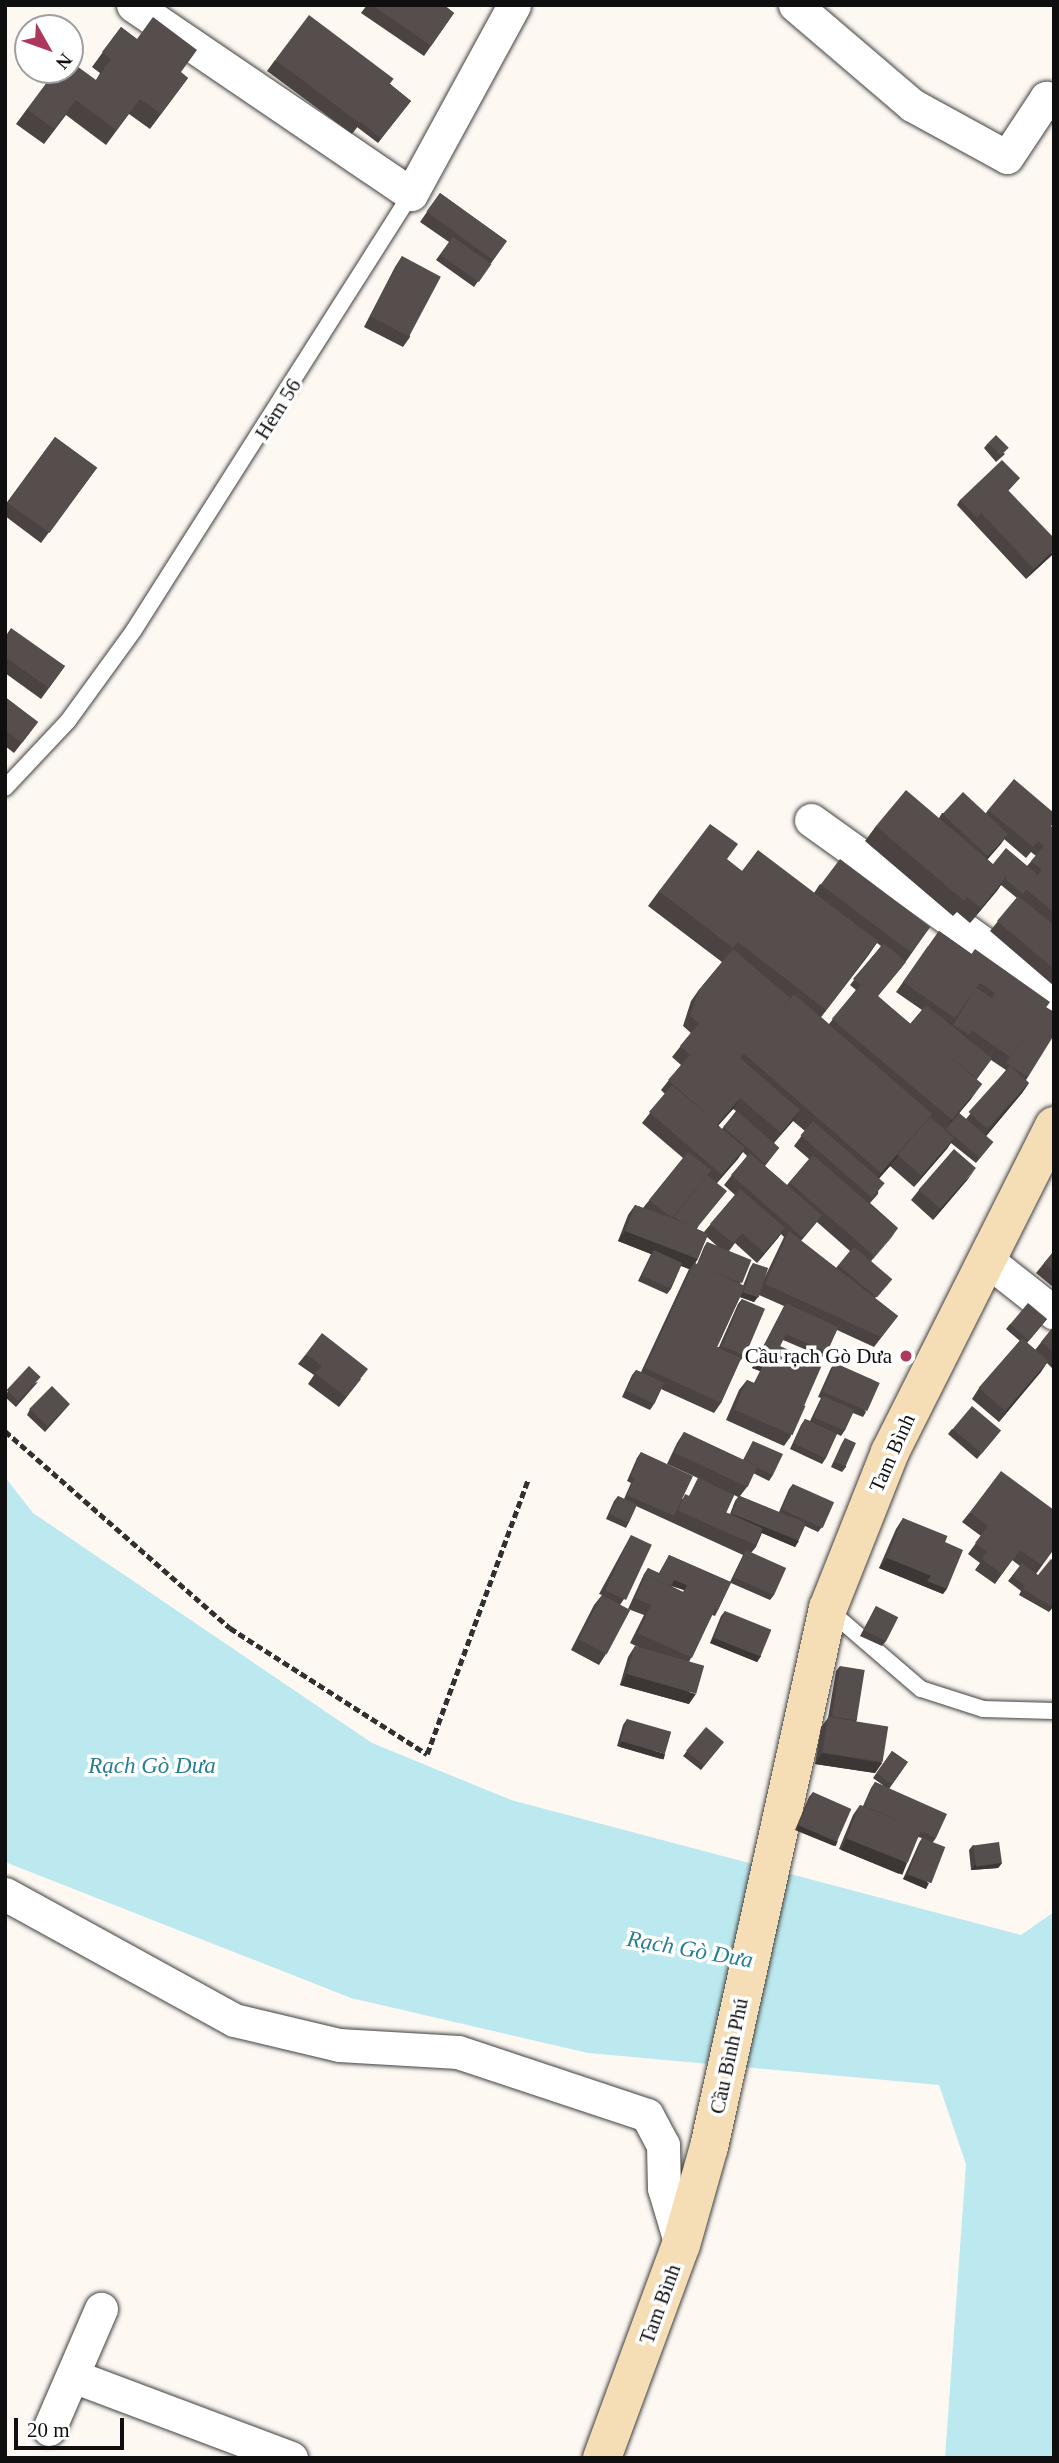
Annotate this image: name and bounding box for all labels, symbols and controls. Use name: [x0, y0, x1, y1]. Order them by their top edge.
north arrow: [14, 14, 84, 84]
text: N: [51, 50, 76, 74]
street label: Hẻm 56: [250, 374, 306, 444]
place label: Cầu rạch Gò Dưa: [745, 1343, 892, 1369]
marker: Cầu rạch Gò Dưa: [898, 1348, 914, 1364]
street label: Tam Bình: [864, 1410, 920, 1496]
water label: Rạch Gò Dưa: [88, 1752, 216, 1780]
water label: Rạch Gò Dưa: [625, 1925, 755, 1975]
street label: Cầu Bình Phú: [704, 1996, 754, 2116]
street label: Tam Bình: [634, 2261, 686, 2347]
scale bar: [18, 2404, 128, 2448]
text: 20 m: [27, 2418, 70, 2442]

